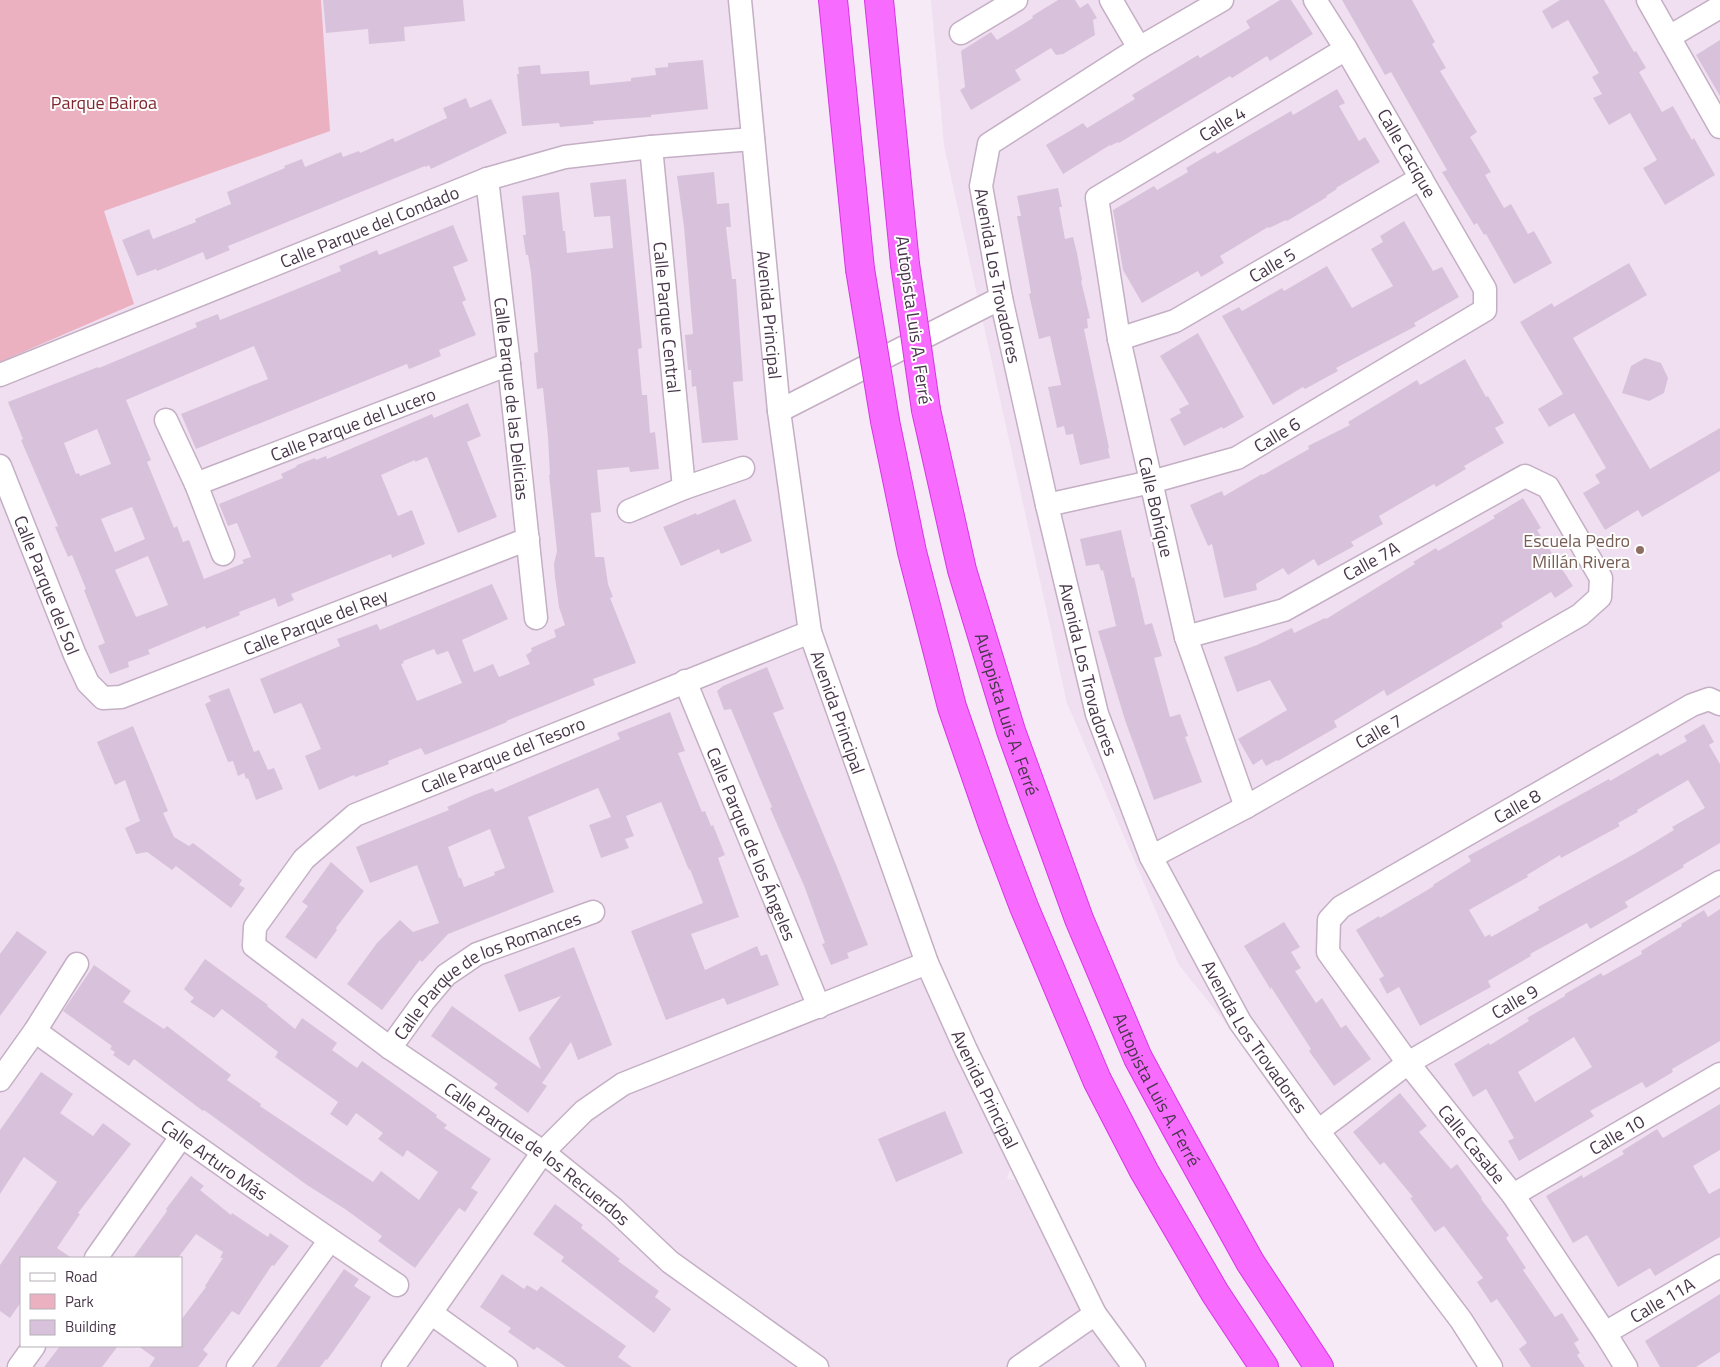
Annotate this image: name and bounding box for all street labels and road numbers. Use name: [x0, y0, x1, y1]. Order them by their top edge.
street label: Calle 4: [1193, 99, 1250, 148]
street label: Calle Cacique: [1371, 103, 1443, 203]
street label: Calle Parque del Condado: [276, 178, 463, 275]
street label: Avenida Los Trovadores: [968, 186, 1029, 366]
street label: Autopista Luis A. Ferré: [889, 234, 939, 406]
street label: Calle Parque Central: [647, 240, 688, 394]
street label: Calle 5: [1243, 240, 1301, 289]
street label: Avenida Principal: [750, 249, 789, 380]
street label: Calle Parque de las Delicias: [488, 295, 537, 501]
street label: Calle Parque del Lucero: [266, 380, 440, 468]
street label: Calle 6: [1248, 410, 1305, 459]
street label: Calle Bohíque: [1131, 454, 1181, 560]
street label: Calle Parque del Sol: [7, 511, 87, 659]
street label: Calle 7A: [1338, 534, 1404, 588]
street label: Avenida Los Trovadores: [1053, 580, 1125, 760]
street label: Calle Parque del Rey: [239, 581, 392, 662]
street label: Autopista Luis A. Ferré: [968, 629, 1047, 799]
street label: Avenida Principal: [804, 647, 873, 778]
street label: Calle 7: [1350, 707, 1407, 755]
street label: Calle Parque del Tesoro: [417, 710, 589, 800]
street label: Calle Parque de los Ángeles: [700, 743, 804, 945]
street label: Calle 8: [1488, 782, 1545, 830]
street label: Calle Parque de los Romances: [387, 904, 585, 1045]
street label: Avenida Los Trovadores: [1195, 955, 1315, 1119]
street label: Calle 9: [1486, 977, 1543, 1025]
street label: Autopista Luis A. Ferré: [1107, 1008, 1208, 1171]
street label: Avenida Principal: [945, 1025, 1026, 1153]
street label: Calle Parque de los Recuerdos: [439, 1075, 637, 1232]
street label: Calle Casabe: [1432, 1099, 1512, 1189]
street label: Calle 10: [1584, 1108, 1649, 1161]
street label: Calle Arturo Más: [156, 1112, 274, 1207]
street label: Calle 11A: [1624, 1270, 1700, 1329]

